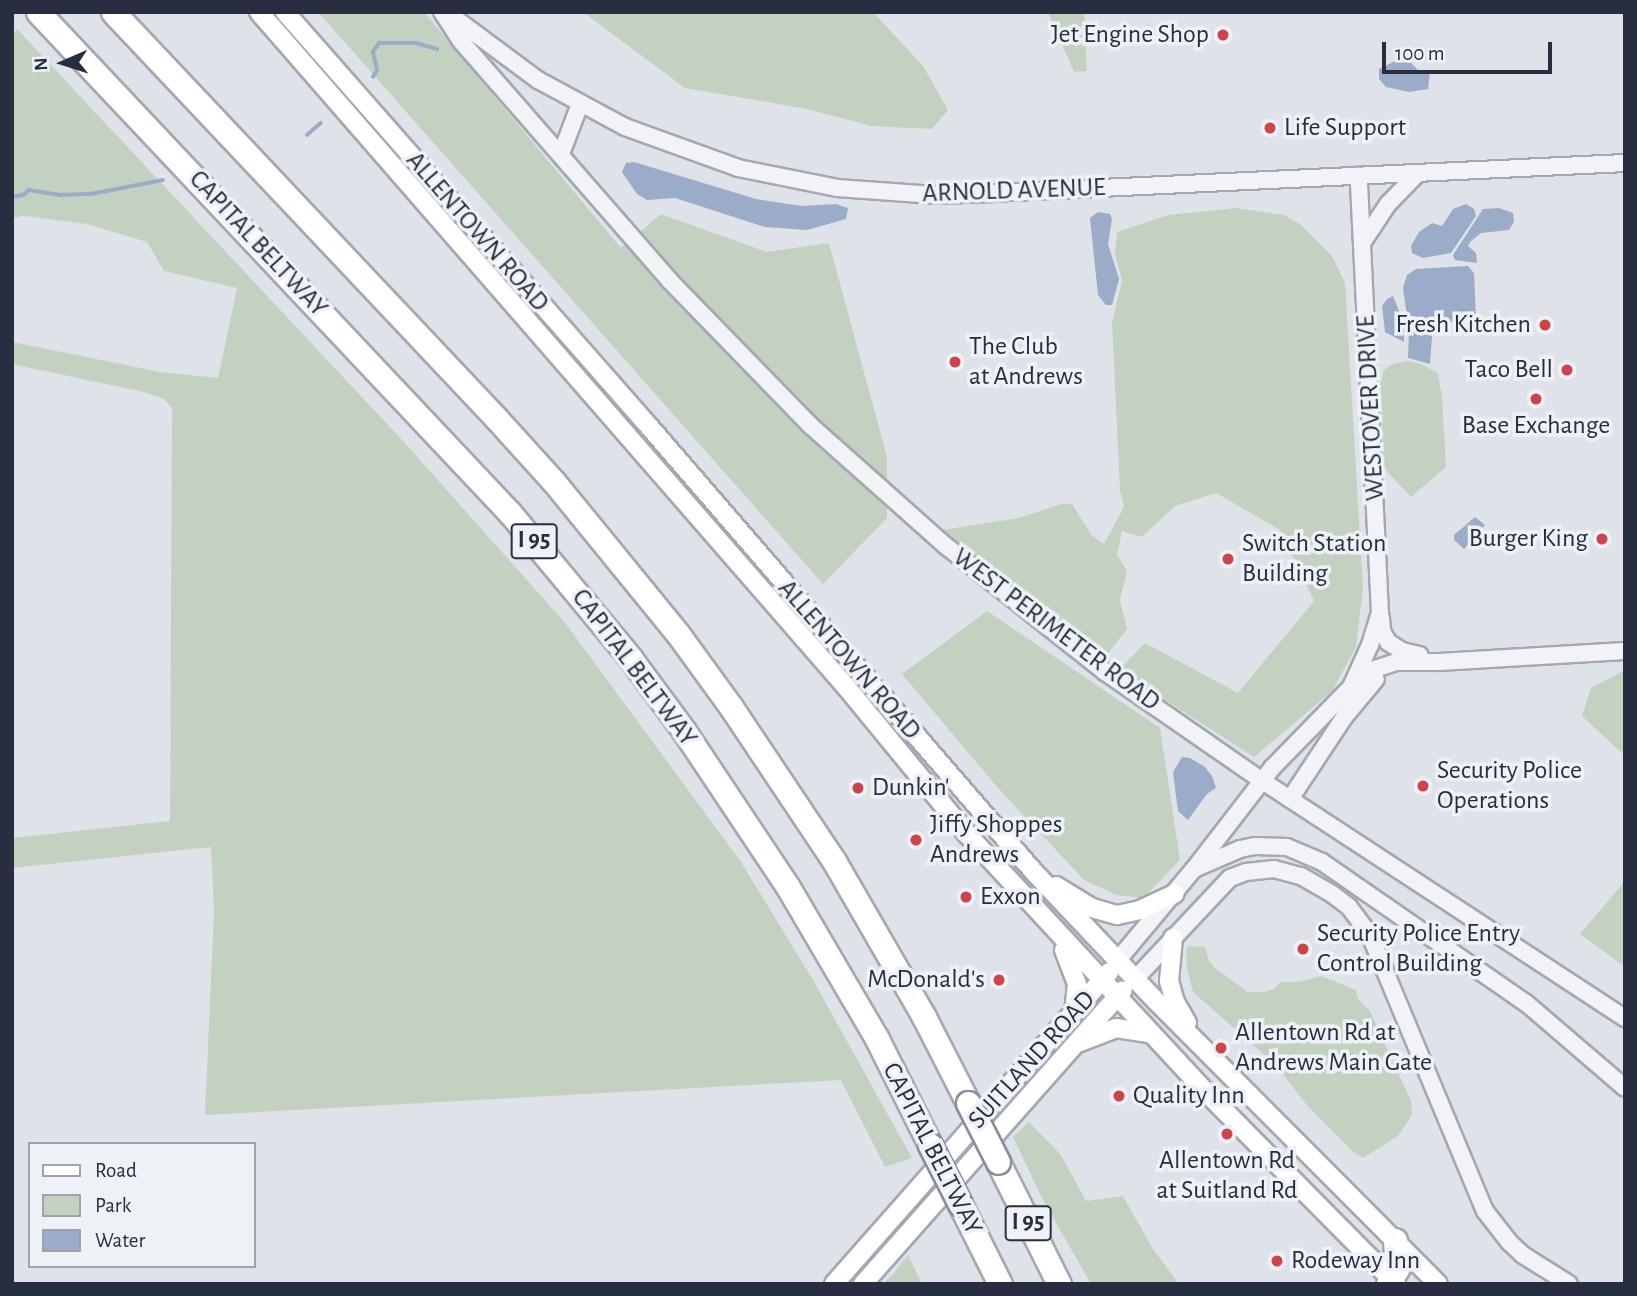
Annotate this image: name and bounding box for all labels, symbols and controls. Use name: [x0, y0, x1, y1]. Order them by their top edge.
place label: Jet Engine Shop: [1051, 19, 1209, 51]
marker: Jet Engine Shop: [1215, 27, 1231, 43]
north arrow: [28, 28, 98, 98]
scale bar: [1385, 28, 1555, 72]
text: 100 m: [1395, 43, 1445, 64]
text: N: [32, 57, 51, 71]
place label: Life Support: [1284, 112, 1406, 144]
marker: Life Support: [1262, 120, 1278, 136]
street label: ALLENTOWN ROAD: [399, 146, 555, 318]
street label: CAPITAL BELTWAY: [182, 164, 334, 324]
street label: ARNOLD AVENUE: [922, 172, 1106, 210]
place label: Fresh Kitchen: [1396, 309, 1531, 341]
street label: WESTOVER DRIVE: [1351, 314, 1391, 502]
marker: Fresh Kitchen: [1537, 317, 1553, 333]
place label: The Club at Andrews: [969, 331, 1083, 392]
marker: The Club at Andrews: [947, 354, 963, 370]
place label: Taco Bell: [1464, 354, 1553, 386]
marker: Taco Bell: [1559, 362, 1575, 378]
marker: Base Exchange: [1528, 391, 1544, 407]
place label: Base Exchange: [1462, 410, 1610, 442]
road number: I 95: [510, 520, 558, 562]
place label: Burger King: [1469, 523, 1588, 555]
place label: Switch Station Building: [1242, 528, 1386, 590]
marker: Burger King: [1594, 531, 1610, 547]
street label: WEST PERIMETER ROAD: [946, 542, 1166, 718]
marker: Switch Station Building: [1220, 551, 1236, 567]
street label: ALLENTOWN ROAD: [771, 574, 927, 746]
street label: CAPITAL BELTWAY: [565, 583, 703, 753]
place label: Security Police Operations: [1437, 755, 1582, 816]
place label: Dunkin': [872, 772, 949, 804]
marker: Security Police Operations: [1415, 778, 1431, 794]
marker: Dunkin': [850, 780, 866, 796]
place label: Jiffy Shoppes Andrews: [930, 809, 1062, 870]
marker: Jiffy Shoppes Andrews: [908, 832, 924, 848]
place label: Exxon: [980, 881, 1041, 913]
marker: Exxon: [958, 889, 974, 905]
place label: Security Police Entry Control Building: [1317, 918, 1520, 979]
marker: Security Police Entry Control Building: [1295, 941, 1311, 957]
place label: McDonald's: [867, 964, 985, 996]
marker: McDonald's: [991, 972, 1007, 988]
street label: SUITLAND ROAD: [962, 985, 1102, 1135]
place label: Allentown Rd at Andrews Main Gate: [1235, 1017, 1432, 1078]
marker: Allentown Rd at Andrews Main Gate: [1213, 1040, 1229, 1056]
street label: CAPITAL BELTWAY: [875, 1058, 989, 1240]
place label: Quality Inn: [1133, 1080, 1245, 1112]
marker: Quality Inn: [1111, 1088, 1127, 1104]
marker: Allentown Rd at Suitland Rd: [1219, 1126, 1235, 1142]
legend: [28, 1142, 256, 1268]
place label: Allentown Rd at Suitland Rd: [1156, 1145, 1298, 1206]
text: Road: [95, 1160, 137, 1181]
text: Park: [95, 1195, 131, 1216]
road number: I 95: [1004, 1203, 1052, 1244]
text: Water: [95, 1230, 145, 1251]
place label: Rodeway Inn: [1291, 1245, 1420, 1277]
marker: Rodeway Inn: [1269, 1253, 1285, 1269]

